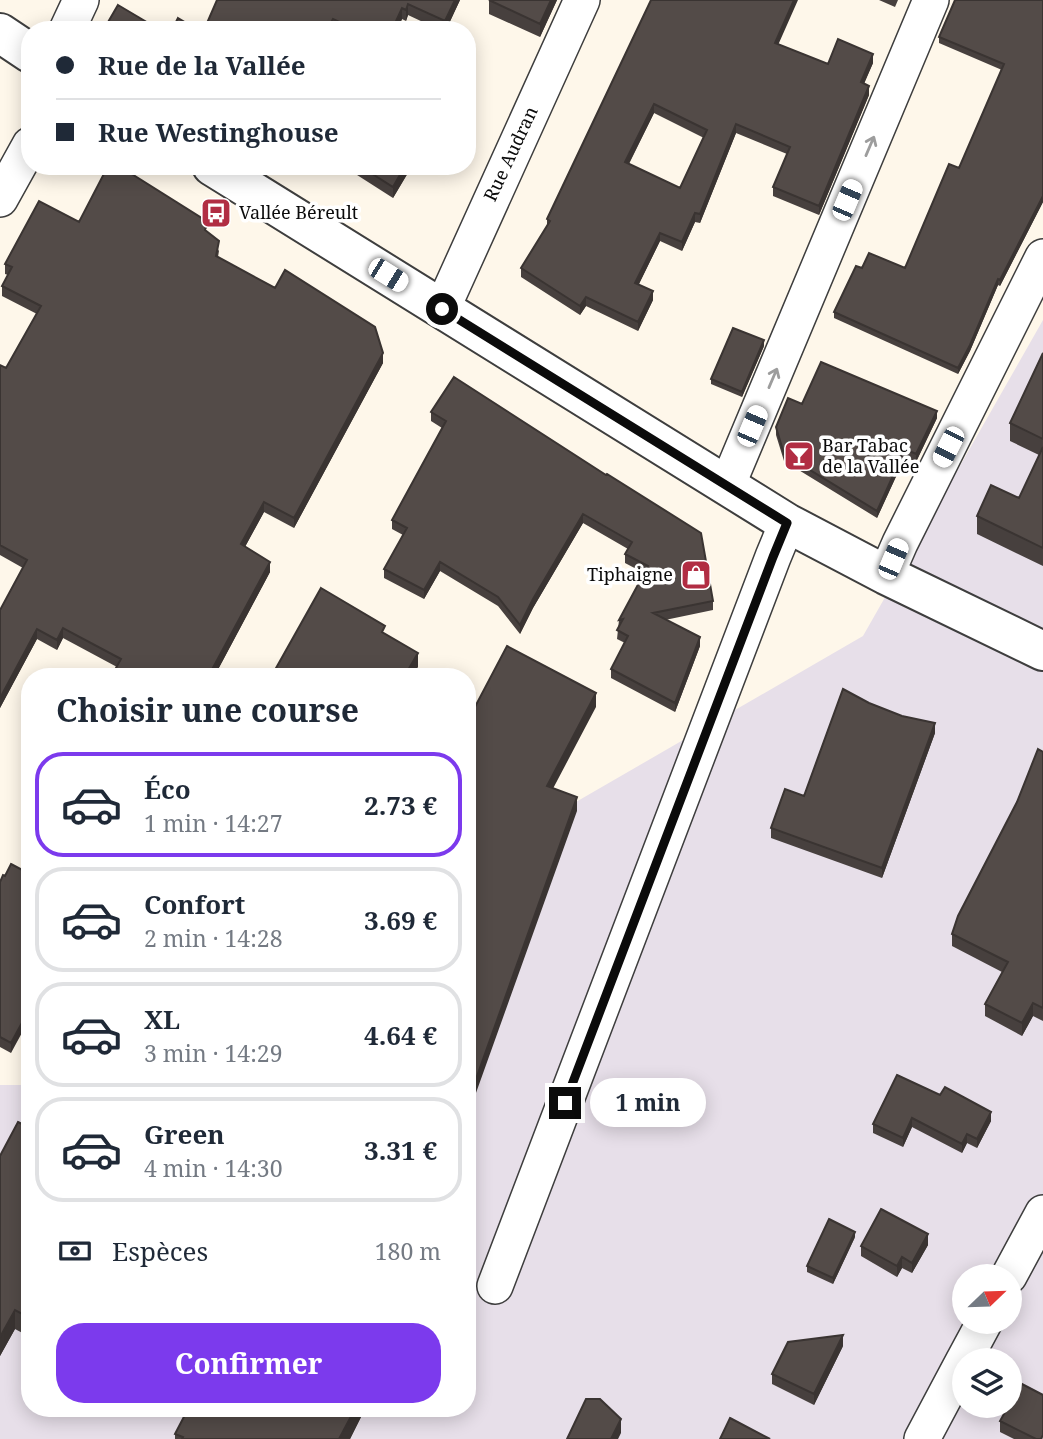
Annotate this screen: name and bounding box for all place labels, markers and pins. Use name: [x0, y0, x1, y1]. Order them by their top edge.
bus stop icon: Vallée Béreult: [199, 196, 233, 230]
place label: Vallée Béreult: [239, 200, 358, 224]
place label: Bar Tabac de la Vallée: [822, 433, 919, 478]
bar icon: Bar Tabac de la Vallée: [782, 439, 816, 473]
shop icon: Tiphaigne: [679, 558, 713, 592]
place label: Tiphaigne: [587, 562, 673, 586]

